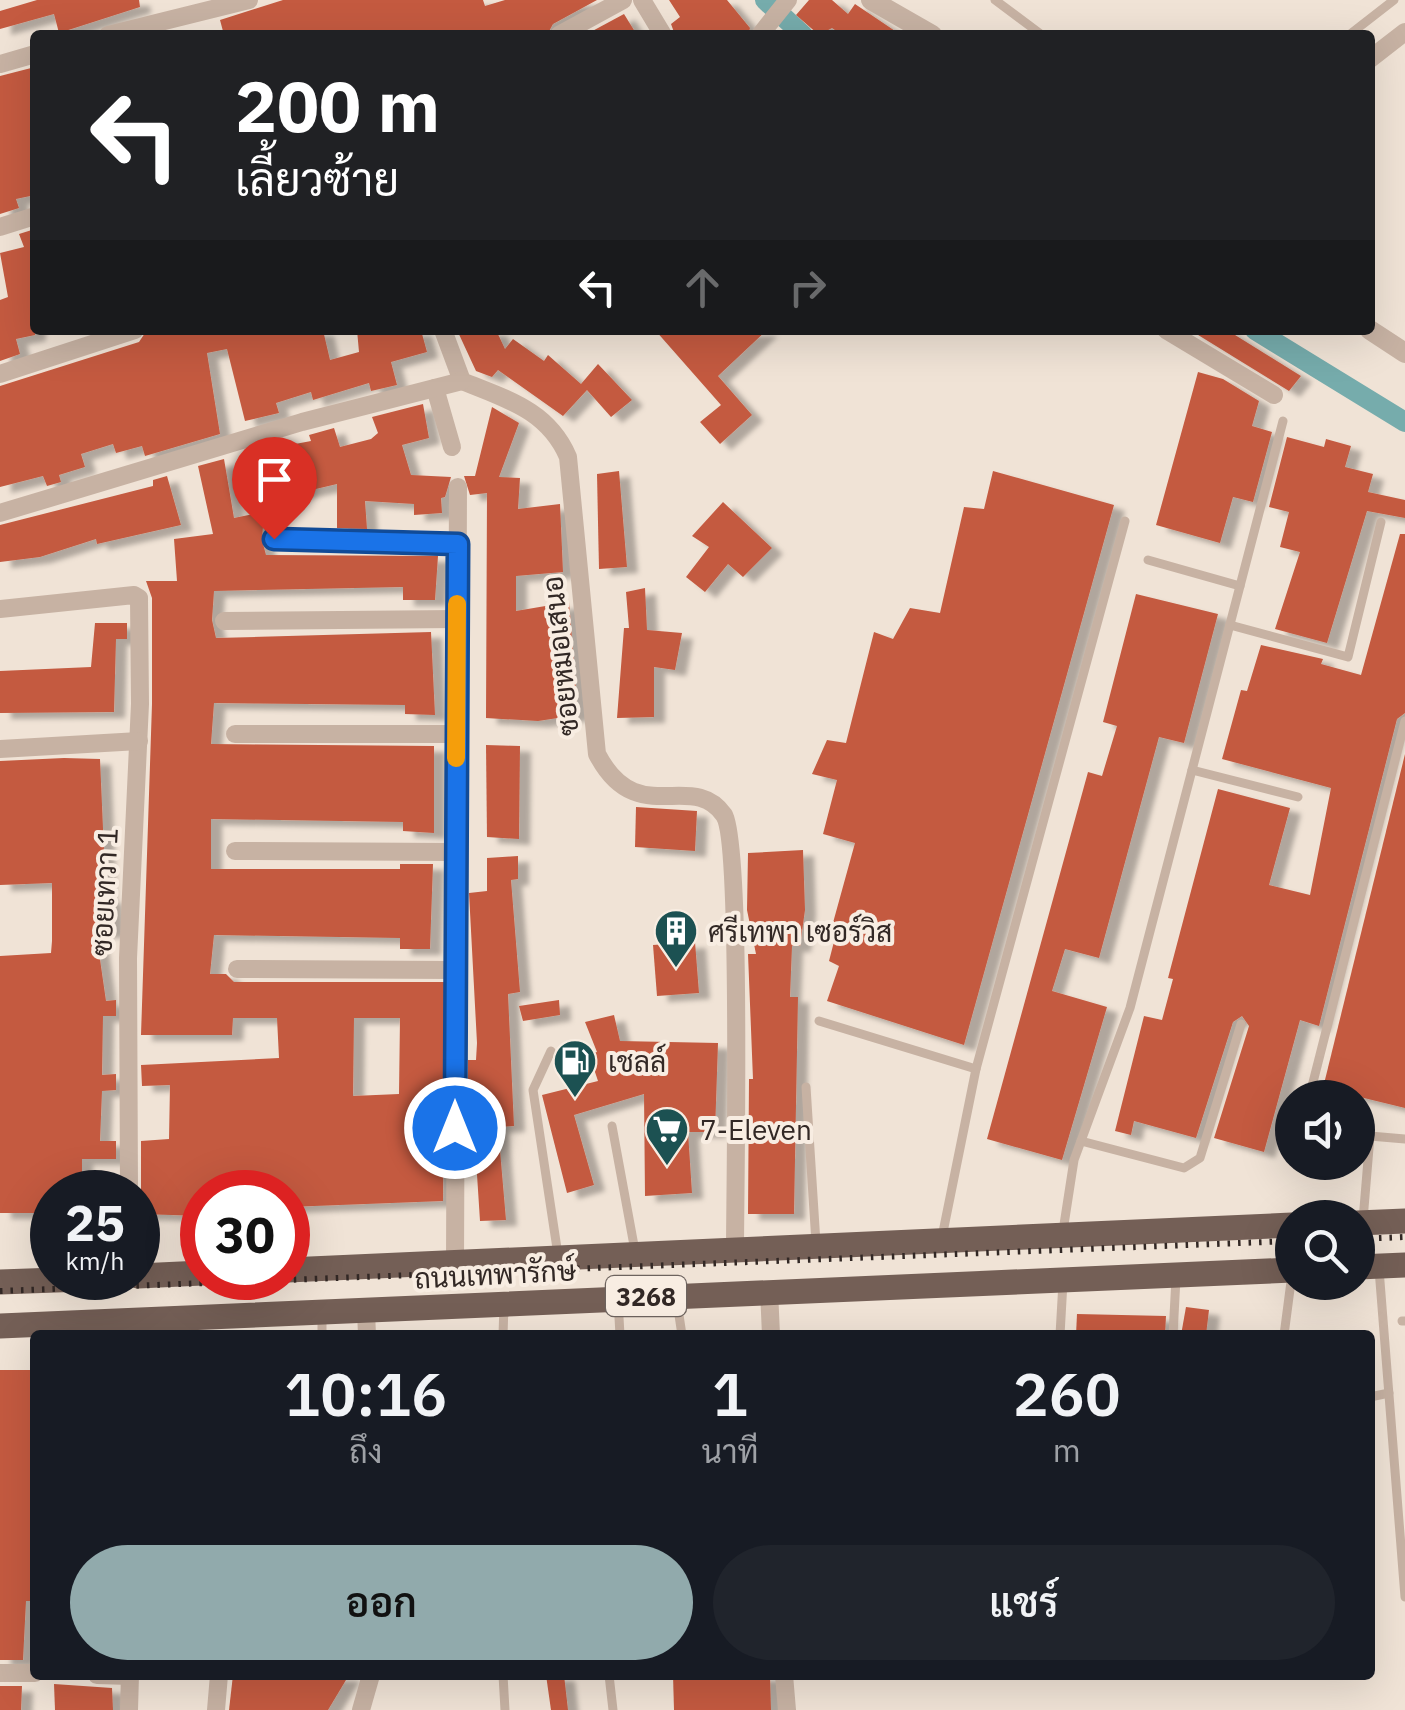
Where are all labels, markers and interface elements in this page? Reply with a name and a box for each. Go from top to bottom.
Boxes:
text: 200 m [235,60,440,151]
icon: left [70,70,200,200]
text: เลี้ยวซ้าย [235,150,399,208]
icon: left [570,260,625,315]
icon: ahead [675,260,730,315]
icon: right [780,260,835,315]
pin [232,437,317,540]
icon: arrive [247,452,302,507]
street label: ซอยหมอเสนอ [533,574,587,738]
street label: ซอยเทวา 1 [82,827,126,957]
building icon: ศรีเทพา เซอร์วิส [653,908,699,969]
place label: ศรีเทพา เซอร์วิส [708,913,892,950]
fuel station icon: เชลล์ [552,1038,598,1099]
place label: เชลล์ [608,1043,666,1080]
position arrow [403,1076,507,1180]
map controls [1275,1080,1375,1300]
button: sound [1275,1080,1375,1180]
supermarket icon: 7-Eleven [644,1106,690,1167]
place label: 7-Eleven [700,1111,812,1148]
speed limit sign: 30 [180,1170,310,1300]
text: 25 [65,1190,125,1255]
button: search [1275,1200,1375,1300]
text: km/h [66,1244,124,1277]
street label: ถนนเทพารักษ์ [413,1251,578,1297]
road number: 3268 [606,1276,686,1316]
text: 10:16 [284,1354,447,1433]
text: 1 [712,1354,748,1433]
text: 260 [1013,1354,1121,1433]
text: m [1053,1429,1081,1471]
text: ถึง [349,1430,382,1472]
text: นาที [702,1430,759,1472]
button: ออก [70,1545,693,1660]
button: แชร์ [713,1545,1335,1660]

